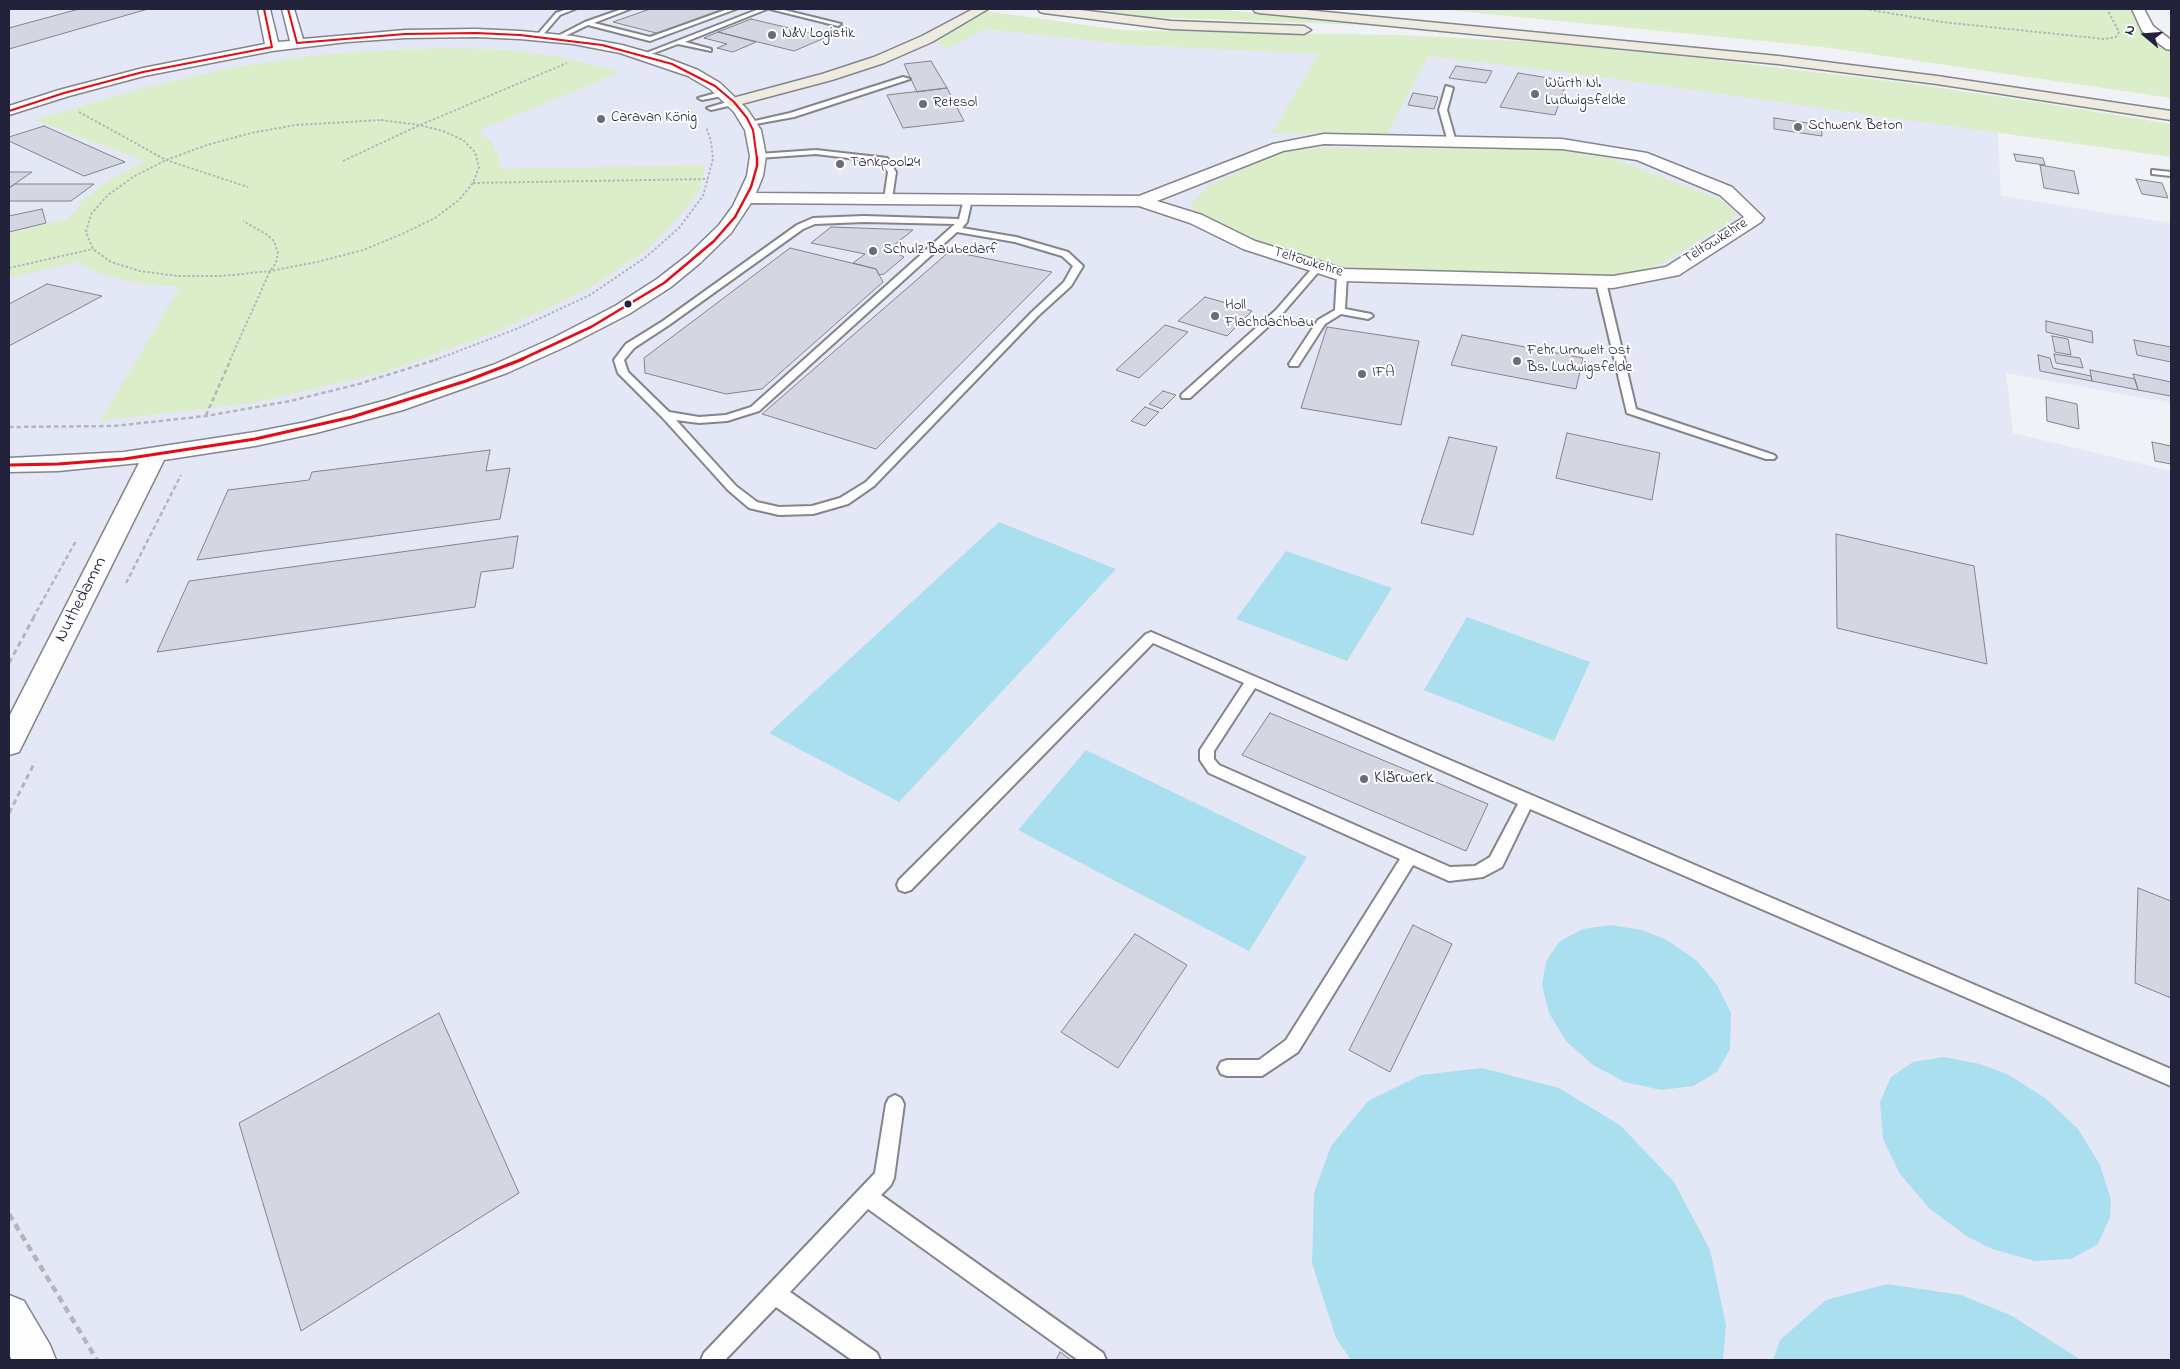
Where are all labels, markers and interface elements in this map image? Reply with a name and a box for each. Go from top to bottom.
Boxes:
north arrow [2120,10,2170,60]
text: N [2119,22,2142,38]
place label: N&V Logistik [782,26,855,44]
marker: N&V Logistik [766,29,778,41]
place label: Würth Nl. Ludwigsfelde [1545,76,1626,111]
marker: Würth Nl. Ludwigsfelde [1529,88,1541,100]
place label: Retesol [933,95,977,113]
marker: Retesol [917,98,929,110]
place label: Caravan König [611,110,697,128]
marker: Caravan König [595,113,607,125]
place label: Schwenk Beton [1808,118,1903,136]
marker: Schwenk Beton [1792,121,1804,133]
place label: Tankpool24 [850,155,920,173]
marker: Tankpool24 [834,158,846,170]
street label: Teltowkehre [1681,215,1751,269]
place label: Schulz Baubedarf [883,242,997,260]
street label: Teltowkehre [1271,244,1345,282]
marker: Schulz Baubedarf [867,245,879,257]
place label: Holl Flachdachbau [1225,298,1314,333]
unlabelled marker [623,299,633,309]
marker: Holl Flachdachbau [1209,310,1221,322]
place label: Fehr Umwelt Ost Bs. Ludwigsfelde [1527,343,1632,378]
marker: Fehr Umwelt Ost Bs. Ludwigsfelde [1511,355,1523,367]
place label: IFA [1372,365,1394,383]
marker: IFA [1356,368,1368,380]
street label: Nuthedamm [51,554,113,646]
place label: Klärwerk [1374,768,1434,790]
marker: Klärwerk [1358,773,1370,785]

